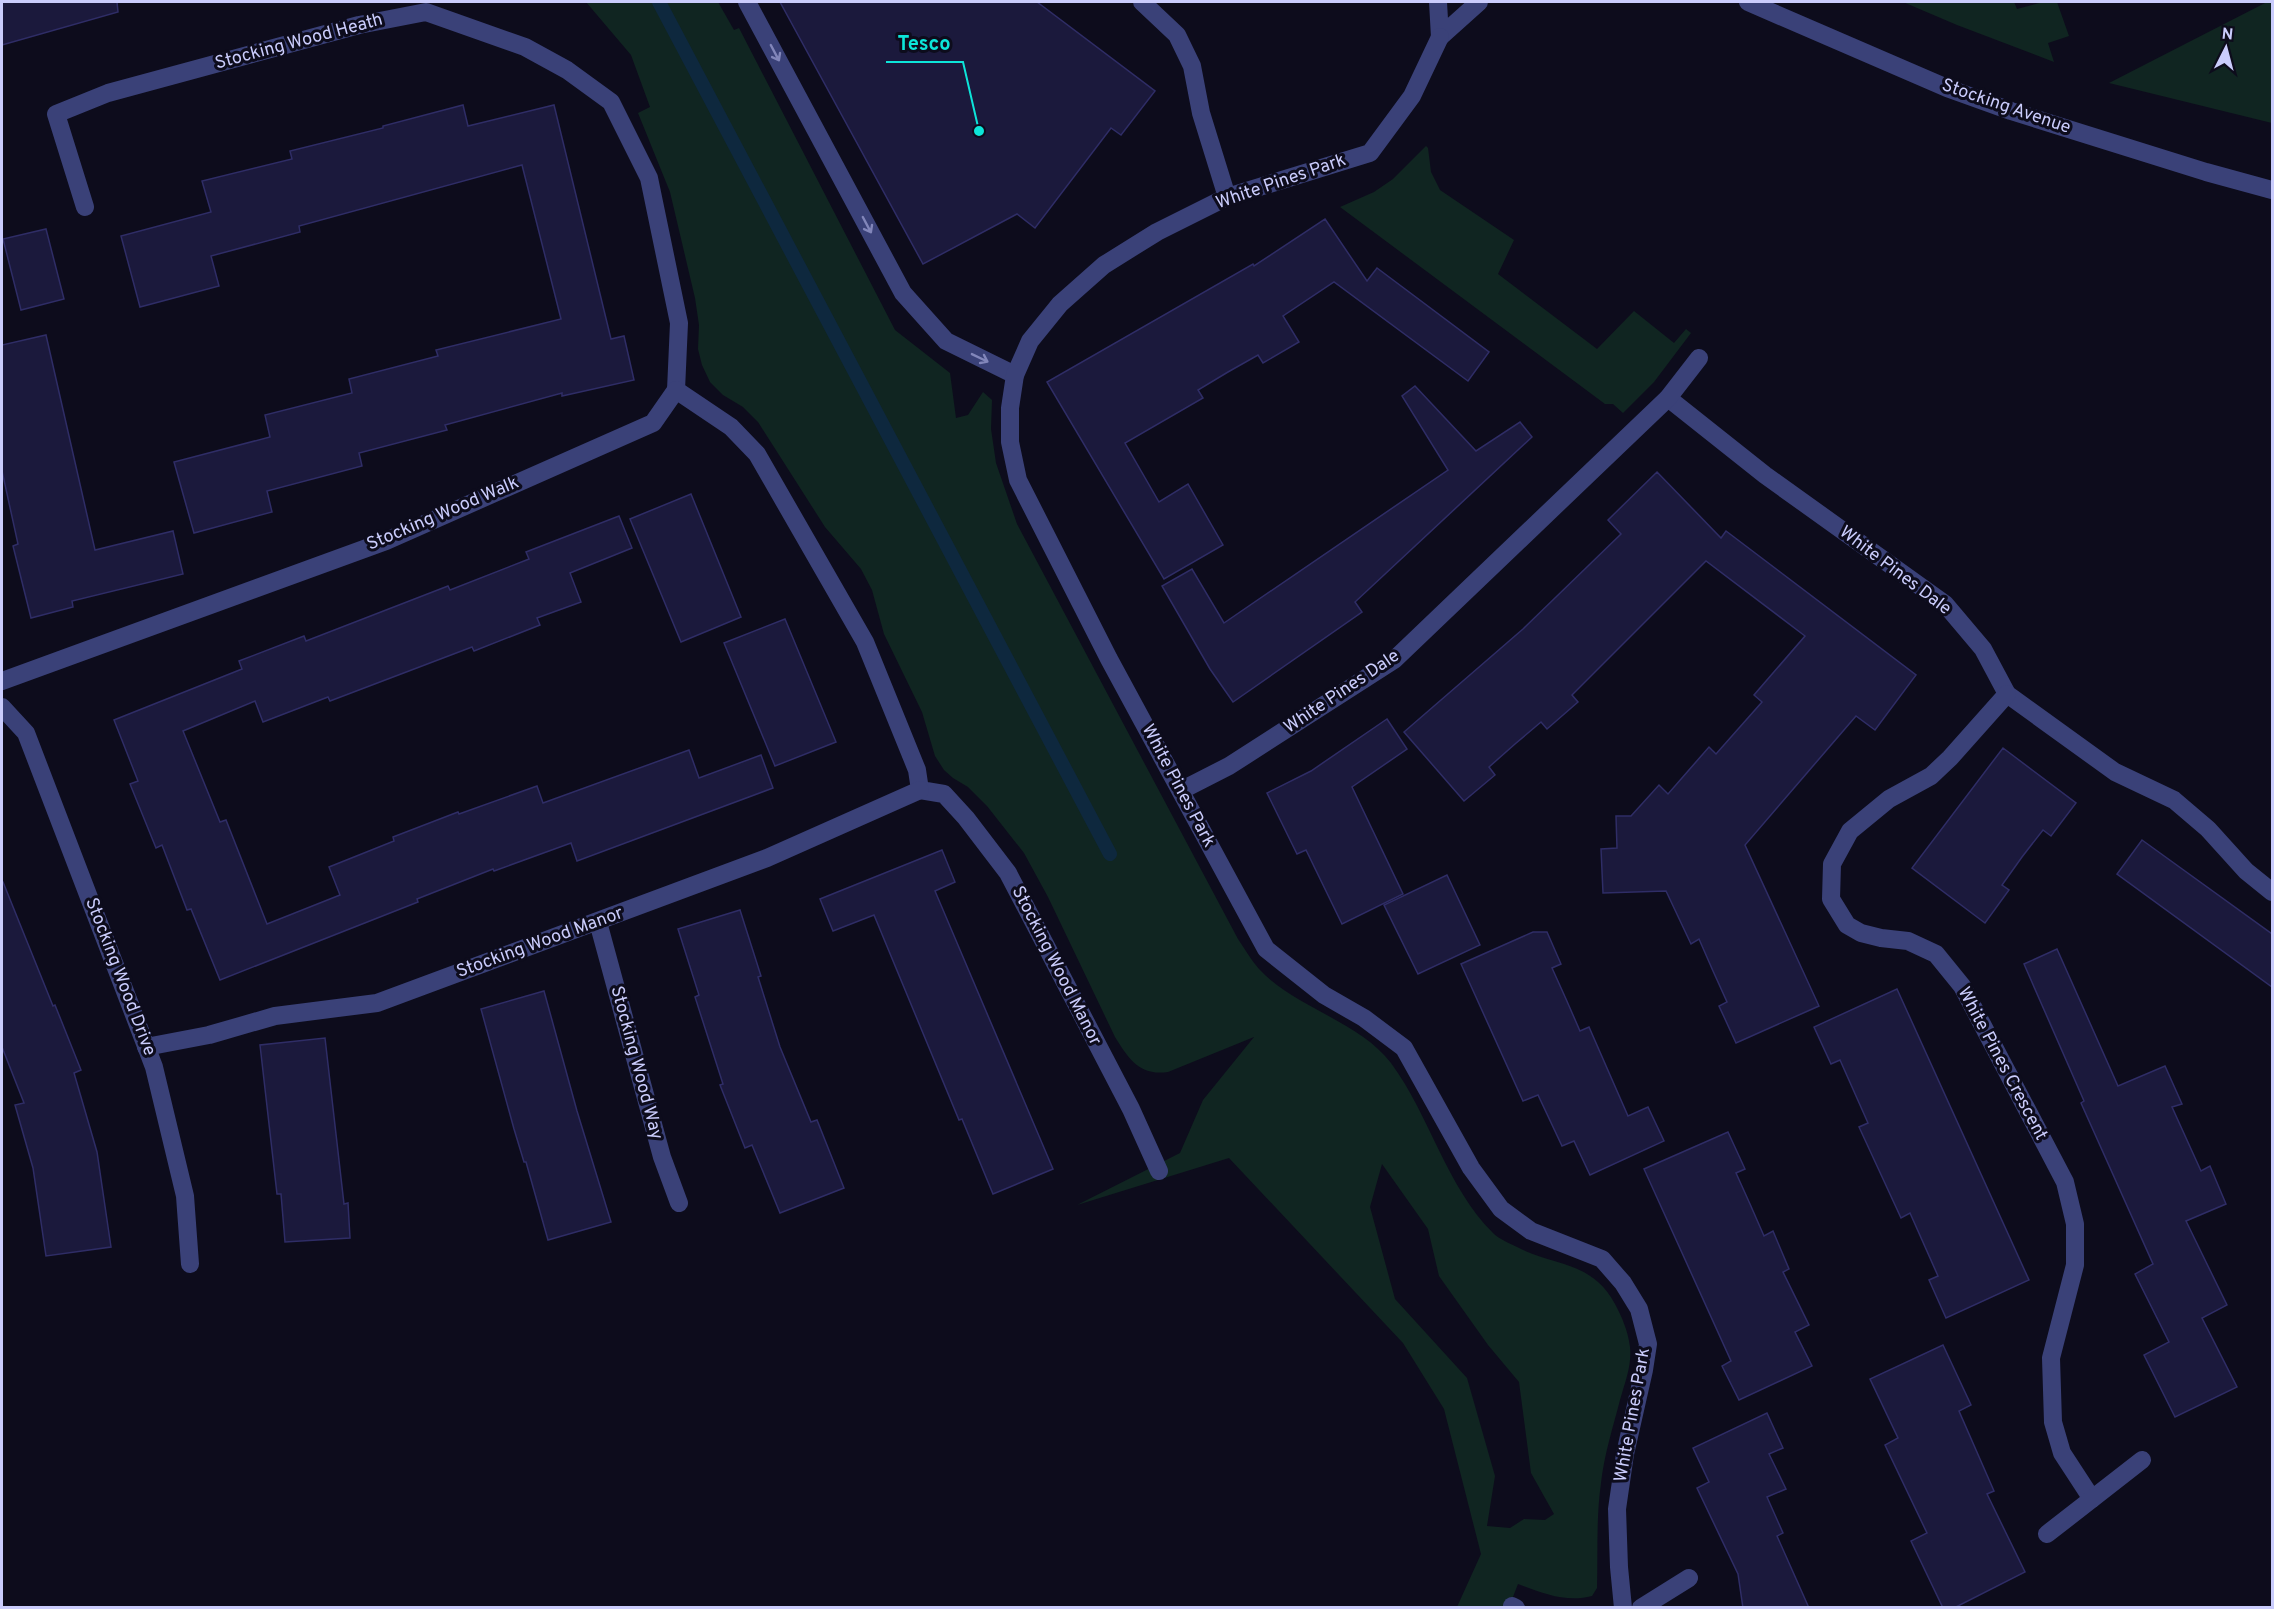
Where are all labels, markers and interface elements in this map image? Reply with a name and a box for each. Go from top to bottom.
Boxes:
street label: Stocking Wood Heath [213,9,385,75]
north arrow [2196,18,2256,78]
callout: Tesco [886,24,963,62]
text: N [2221,25,2234,46]
text: Tesco [897,32,951,58]
one-way arrow [769,44,781,61]
street label: Stocking Avenue [1938,74,2074,140]
street label: White Pines Park [1213,149,1349,215]
one-way arrow [861,216,873,233]
one-way arrow [971,353,989,365]
street label: Stocking Wood Walk [364,472,522,556]
street label: White Pines Dale [1834,521,1956,621]
street label: White Pines Dale [1280,645,1404,739]
street label: White Pines Park [1136,721,1220,851]
street label: Stocking Wood Manor [1006,882,1106,1050]
street label: Stocking Wood Drive [79,895,161,1059]
street label: Stocking Wood Manor [453,902,627,984]
street label: White Pines Crescent [1952,983,2052,1145]
street label: Stocking Wood Way [604,984,668,1142]
street label: White Pines Park [1610,1346,1656,1484]

